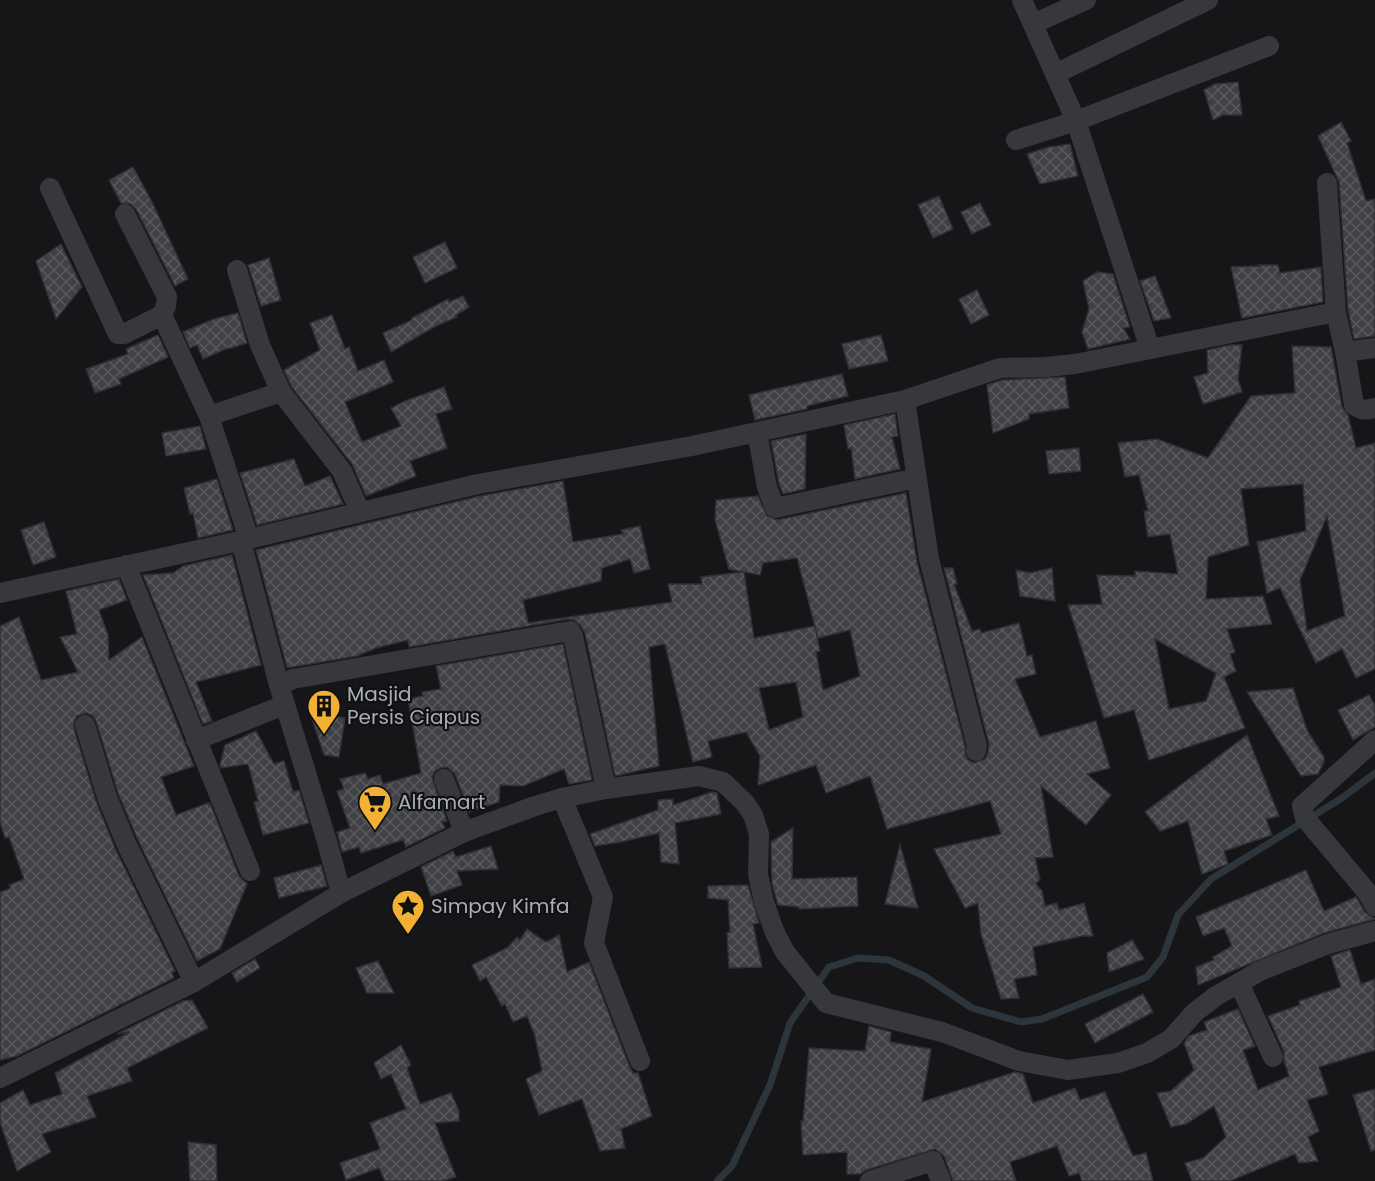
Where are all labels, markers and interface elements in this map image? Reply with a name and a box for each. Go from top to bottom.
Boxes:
place label: Masjid Persis Ciapus [347,680,480,731]
building icon: Masjid Persis Ciapus [306,688,342,735]
supermarket icon: Alfamart [357,784,393,831]
place label: Alfamart [398,788,485,816]
place icon: Simpay Kimfa [390,888,426,935]
place label: Simpay Kimfa [431,892,570,920]

